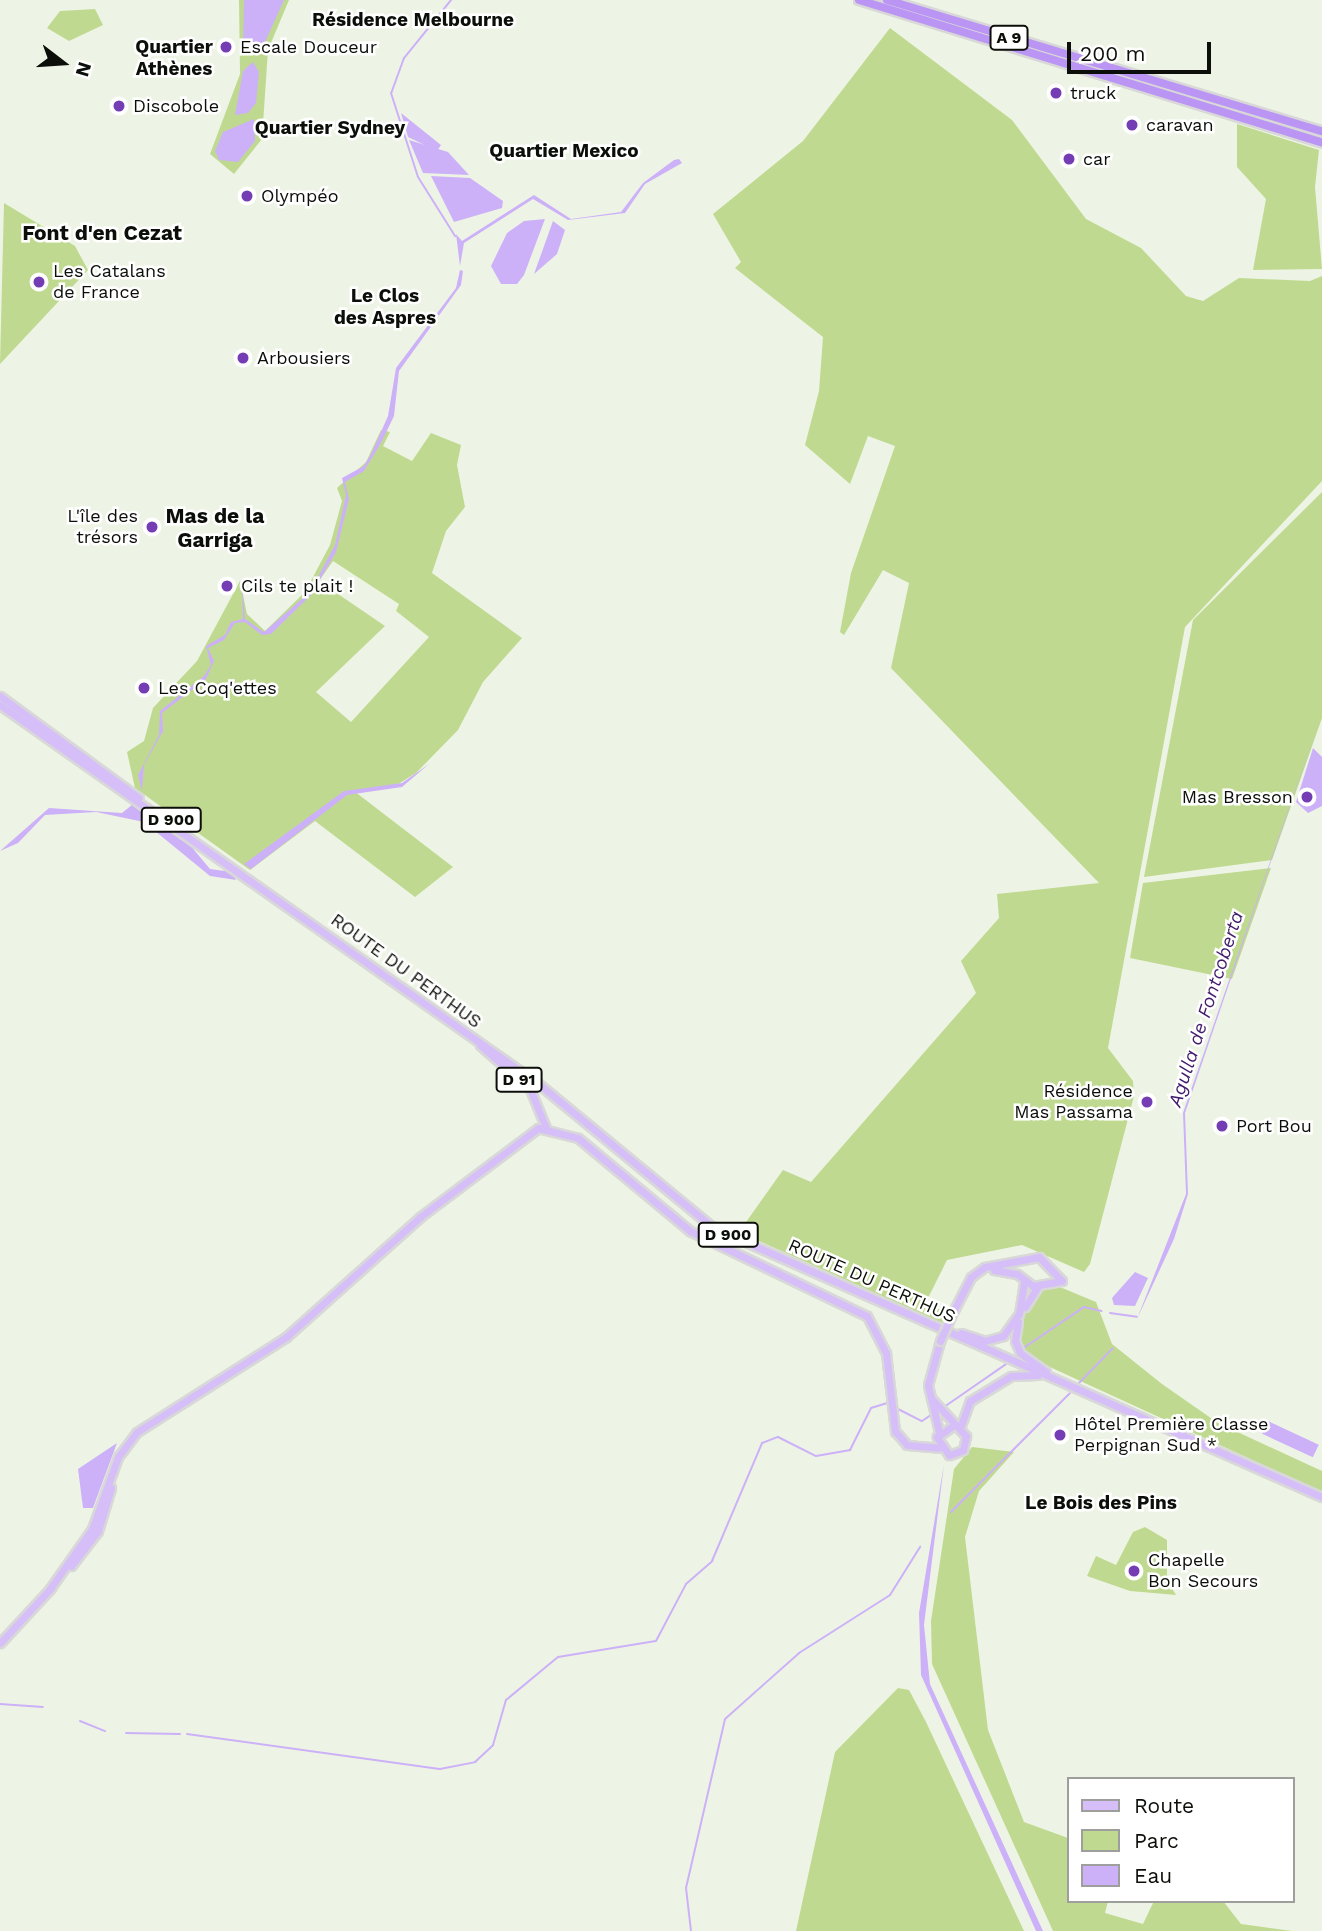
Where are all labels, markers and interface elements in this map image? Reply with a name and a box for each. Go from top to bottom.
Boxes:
district label: Résidence Melbourne [312,9,514,31]
road number: A 9 [988,26,1030,50]
north arrow [28,28,98,98]
scale bar [1070,28,1214,72]
district label: Quartier Athènes [135,36,213,80]
place label: Escale Douceur [240,36,377,58]
marker: Escale Douceur [218,39,234,55]
text: 200 m [1080,41,1146,66]
text: N [71,59,97,79]
place label: truck [1070,82,1116,104]
marker: truck [1048,85,1064,101]
place label: Discobole [133,95,219,117]
marker: Discobole [111,98,127,114]
place label: caravan [1146,114,1214,136]
district label: Quartier Sydney [255,117,405,139]
marker: caravan [1124,117,1140,133]
district label: Quartier Mexico [489,140,639,162]
place label: car [1083,148,1111,170]
marker: car [1061,151,1077,167]
place label: Olympéo [261,185,338,207]
marker: Olympéo [239,188,255,204]
district label: Font d'en Cezat [22,220,182,246]
place label: Les Catalans de France [53,261,166,304]
marker: Les Catalans de France [31,274,47,290]
district label: Le Clos des Aspres [334,285,436,329]
place label: Arbousiers [257,347,351,369]
marker: Arbousiers [235,350,251,366]
district label: Mas de la Garriga [166,503,264,553]
place label: L'île des trésors [67,506,138,548]
marker: L'île des trésors [144,519,160,535]
place label: Cils te plait ! [241,575,354,597]
marker: Cils te plait ! [219,578,235,594]
place label: Les Coq'ettes [158,677,277,699]
marker: Les Coq'ettes [136,680,152,696]
place label: Mas Bresson [1182,786,1293,808]
marker: Mas Bresson [1299,789,1315,805]
road number: D 900 [140,807,202,832]
water label: Agulla de Fontcoberta [1164,908,1248,1110]
street label: ROUTE DU PERTHUS [326,909,486,1033]
road number: D 91 [494,1068,544,1092]
place label: Résidence Mas Passama [1014,1081,1133,1124]
marker: Résidence Mas Passama [1139,1094,1155,1110]
place label: Port Bou [1236,1115,1312,1137]
marker: Port Bou [1214,1118,1230,1134]
road number: D 900 [696,1222,760,1247]
street label: ROUTE DU PERTHUS [785,1234,959,1328]
place label: Hôtel Première Classe Perpignan Sud * [1074,1414,1269,1456]
marker: Hôtel Première Classe Perpignan Sud * [1052,1427,1068,1443]
district label: Le Bois des Pins [1025,1492,1177,1514]
place label: Chapelle Bon Secours [1148,1550,1258,1592]
marker: Chapelle Bon Secours [1126,1563,1142,1579]
legend [1066,1777,1294,1903]
text: Route [1134,1793,1194,1818]
text: Parc [1134,1828,1179,1853]
text: Eau [1134,1863,1172,1888]

